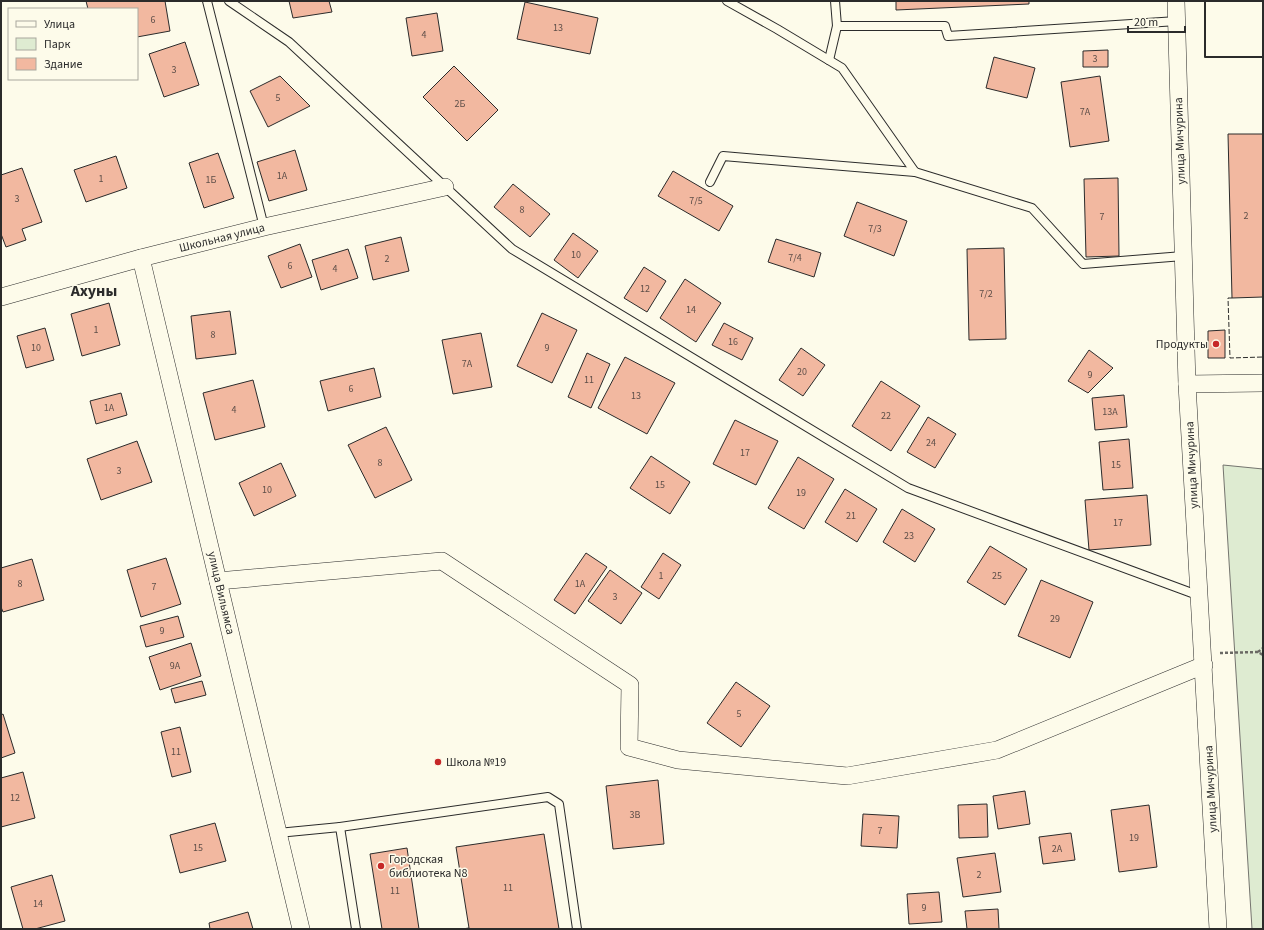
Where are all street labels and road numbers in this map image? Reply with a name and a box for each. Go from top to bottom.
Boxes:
street label: улица Мичурина [1170,97,1190,185]
street label: Школьная улица [177,219,267,257]
street label: улица Мичурина [1181,421,1203,509]
street label: улица Вильямса [203,550,239,636]
street label: улица Мичурина [1200,745,1222,833]

